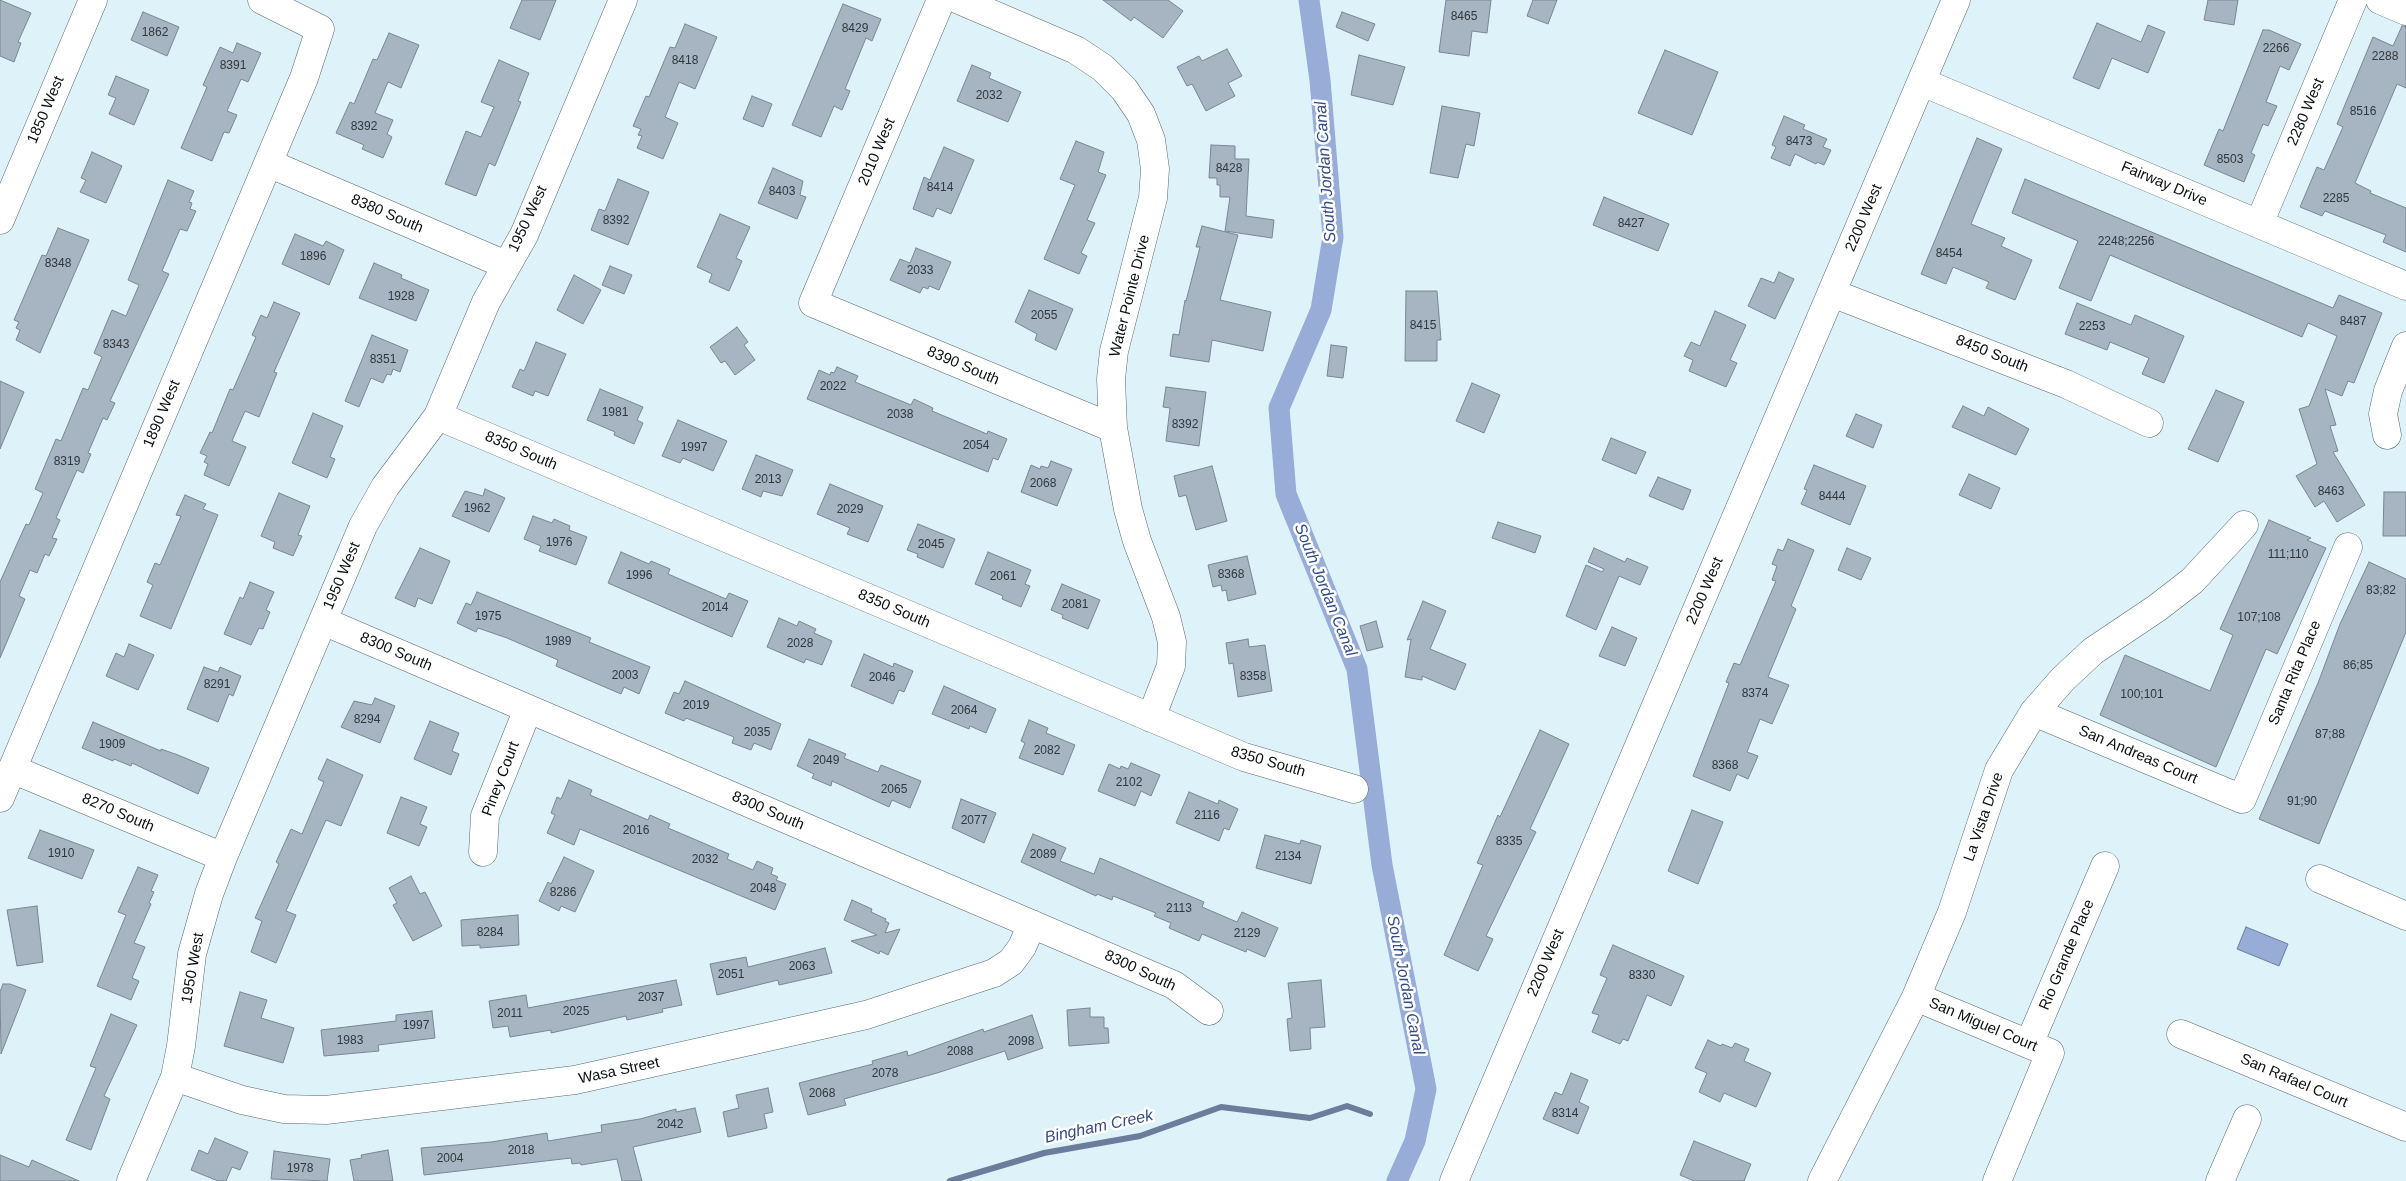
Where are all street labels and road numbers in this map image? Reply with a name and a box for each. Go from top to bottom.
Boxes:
street label: 1850 West [24,74,68,146]
street label: 2280 West [2284,76,2328,148]
street label: 2010 West [855,116,899,188]
street label: Fairway Drive [2118,158,2210,210]
street label: 2200 West [1842,182,1886,254]
street label: 1950 West [505,183,551,255]
street label: 8380 South [348,191,426,237]
street label: Water Pointe Drive [1106,233,1154,359]
street label: 8450 South [1953,331,2031,377]
street label: 8390 South [924,343,1002,389]
street label: 1890 West [140,378,184,450]
street label: 8350 South [482,428,560,474]
street label: 1950 West [320,540,364,612]
street label: 2200 West [1683,555,1727,627]
street label: 8350 South [855,586,933,632]
street label: Santa Rita Place [2265,618,2325,728]
street label: 8300 South [357,629,435,675]
street label: San Andreas Court [2076,722,2200,788]
street label: Piney Court [479,739,523,819]
street label: 8350 South [1229,743,1307,781]
street label: La Vista Drive [1960,770,2008,864]
street label: 8300 South [729,788,807,834]
street label: 8270 South [79,790,157,836]
street label: Rio Grande Place [2036,897,2098,1013]
street label: 2200 West [1524,927,1568,999]
street label: 1950 West [178,931,208,1005]
street label: 8300 South [1101,947,1179,995]
street label: San Miguel Court [1926,994,2040,1056]
street label: San Rafael Court [2238,1050,2350,1112]
street label: Wasa Street [577,1054,661,1088]

